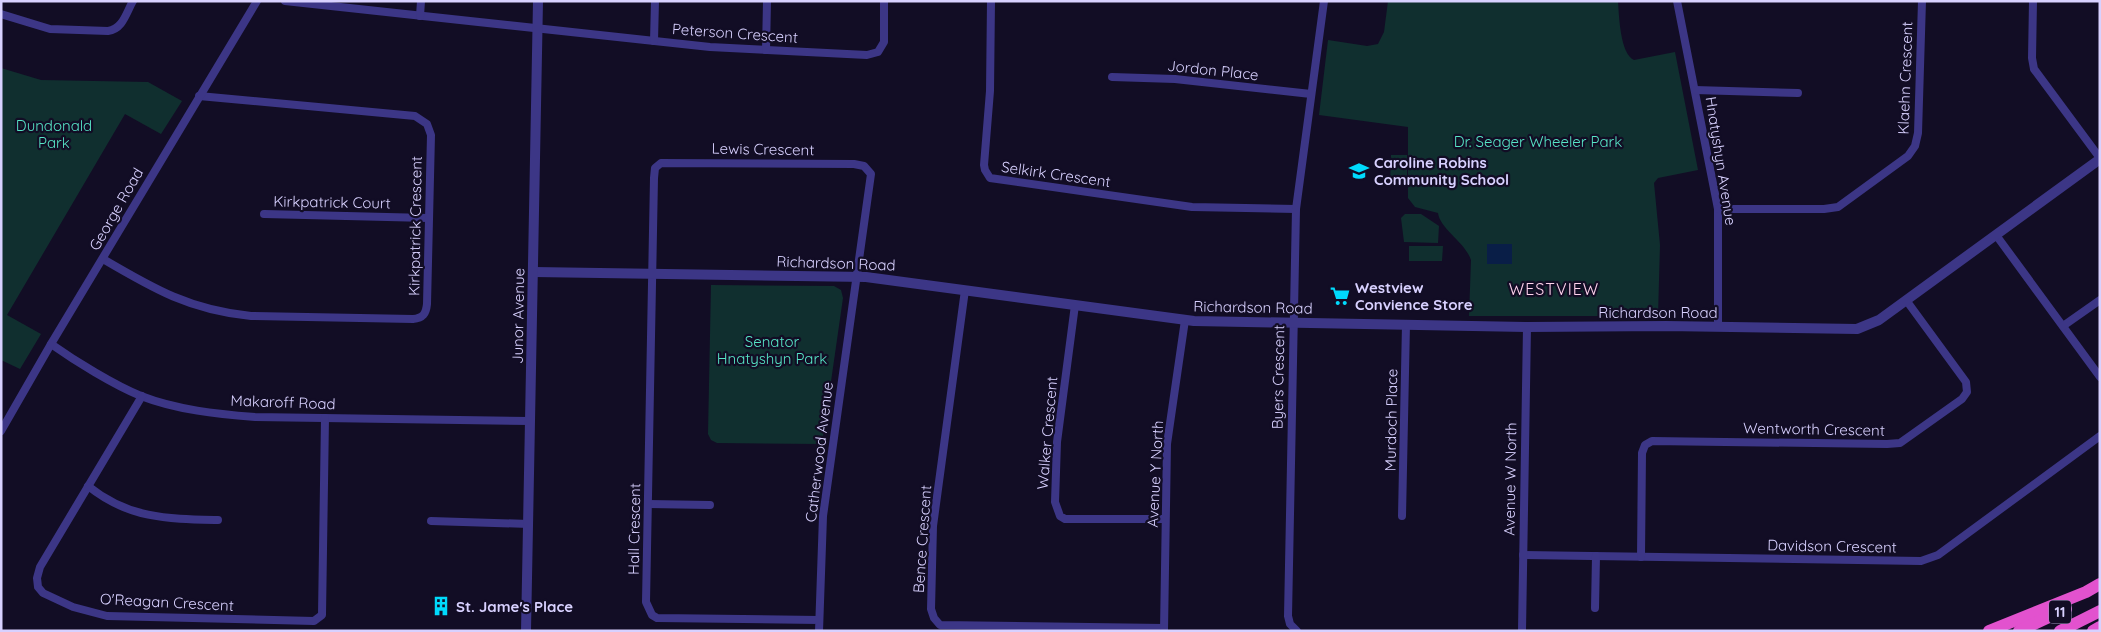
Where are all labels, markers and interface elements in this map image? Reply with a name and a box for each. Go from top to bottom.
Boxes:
street label: Peterson Crescent [671,19,799,47]
street label: Klaehn Crescent [1894,21,1916,135]
street label: Jordon Place [1166,56,1260,84]
street label: Hnatyshyn Avenue [1701,95,1741,227]
park label: Dundonald Park [16,116,92,152]
park label: Dr. Seager Wheeler Park [1454,132,1622,151]
street label: Lewis Crescent [711,139,815,159]
place label: Caroline Robins Community School [1374,153,1509,189]
street label: Kirkpatrick Crescent [404,156,426,296]
street label: Selkirk Crescent [1000,157,1112,191]
school or university icon: Caroline Robins Community School [1348,160,1370,182]
street label: George Road [85,164,147,254]
street label: Kirkpatrick Court [273,191,391,213]
street label: Richardson Road [776,251,896,275]
street label: Junor Avenue [508,268,528,364]
place label: Westview Convience Store [1355,278,1473,314]
district label: WESTVIEW [1509,279,1599,299]
supermarket icon: Westview Convience Store [1329,285,1351,307]
street label: Richardson Road [1193,296,1313,318]
street label: Richardson Road [1598,303,1718,322]
street label: Byers Crescent [1268,325,1288,429]
park label: Senator Hnatyshyn Park [717,332,827,368]
street label: Murdoch Place [1381,369,1401,471]
street label: Walker Crescent [1033,376,1061,490]
street label: Catherwood Avenue [801,381,837,523]
street label: Makaroff Road [230,391,336,413]
street label: Wentworth Crescent [1743,418,1885,440]
street label: Avenue Y North [1143,420,1167,528]
street label: Avenue W North [1500,422,1520,536]
street label: Hall Crescent [624,483,644,575]
street label: Bence Crescent [909,484,935,594]
street label: Davidson Crescent [1767,535,1897,557]
street label: O'Reagan Crescent [100,589,234,615]
building icon: St. Jame's Place [430,595,452,617]
place label: St. Jame's Place [456,597,573,616]
road number: 11 [2049,600,2071,624]

